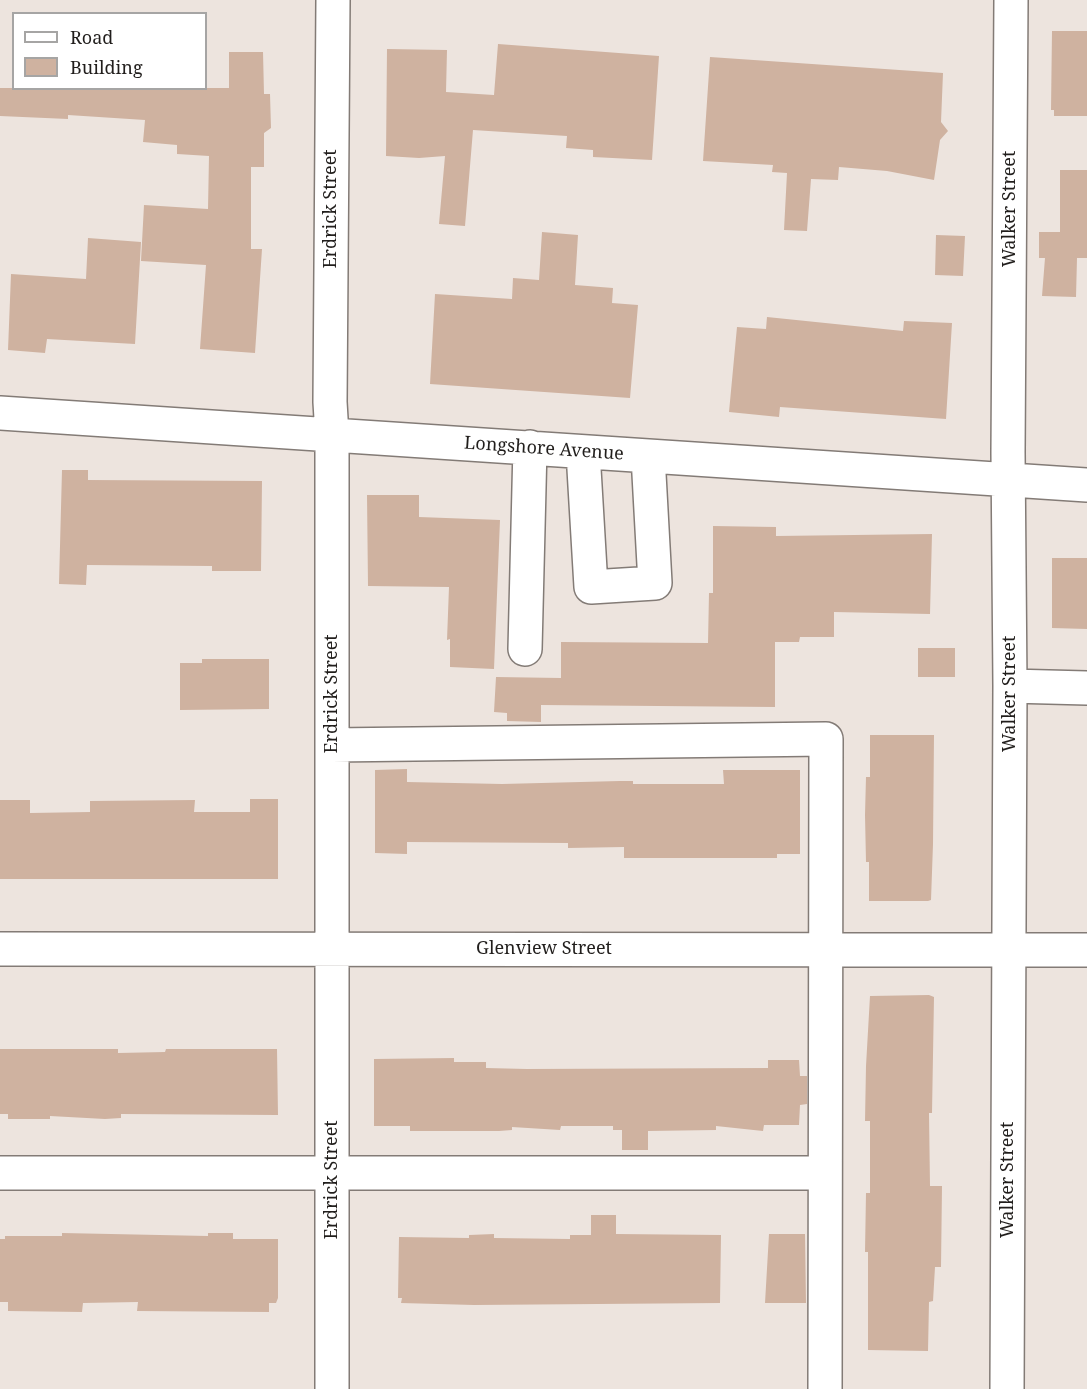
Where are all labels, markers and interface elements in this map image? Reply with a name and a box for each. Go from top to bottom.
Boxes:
legend [12,12,207,90]
text: Road [70,25,113,49]
text: Building [70,55,143,79]
street label: Erdrick Street [320,149,342,269]
street label: Walker Street [999,151,1021,267]
street label: Longshore Avenue [463,433,625,465]
street label: Erdrick Street [321,634,343,754]
street label: Walker Street [999,636,1021,752]
street label: Glenview Street [476,938,612,960]
street label: Erdrick Street [321,1120,343,1240]
street label: Walker Street [997,1122,1019,1238]

